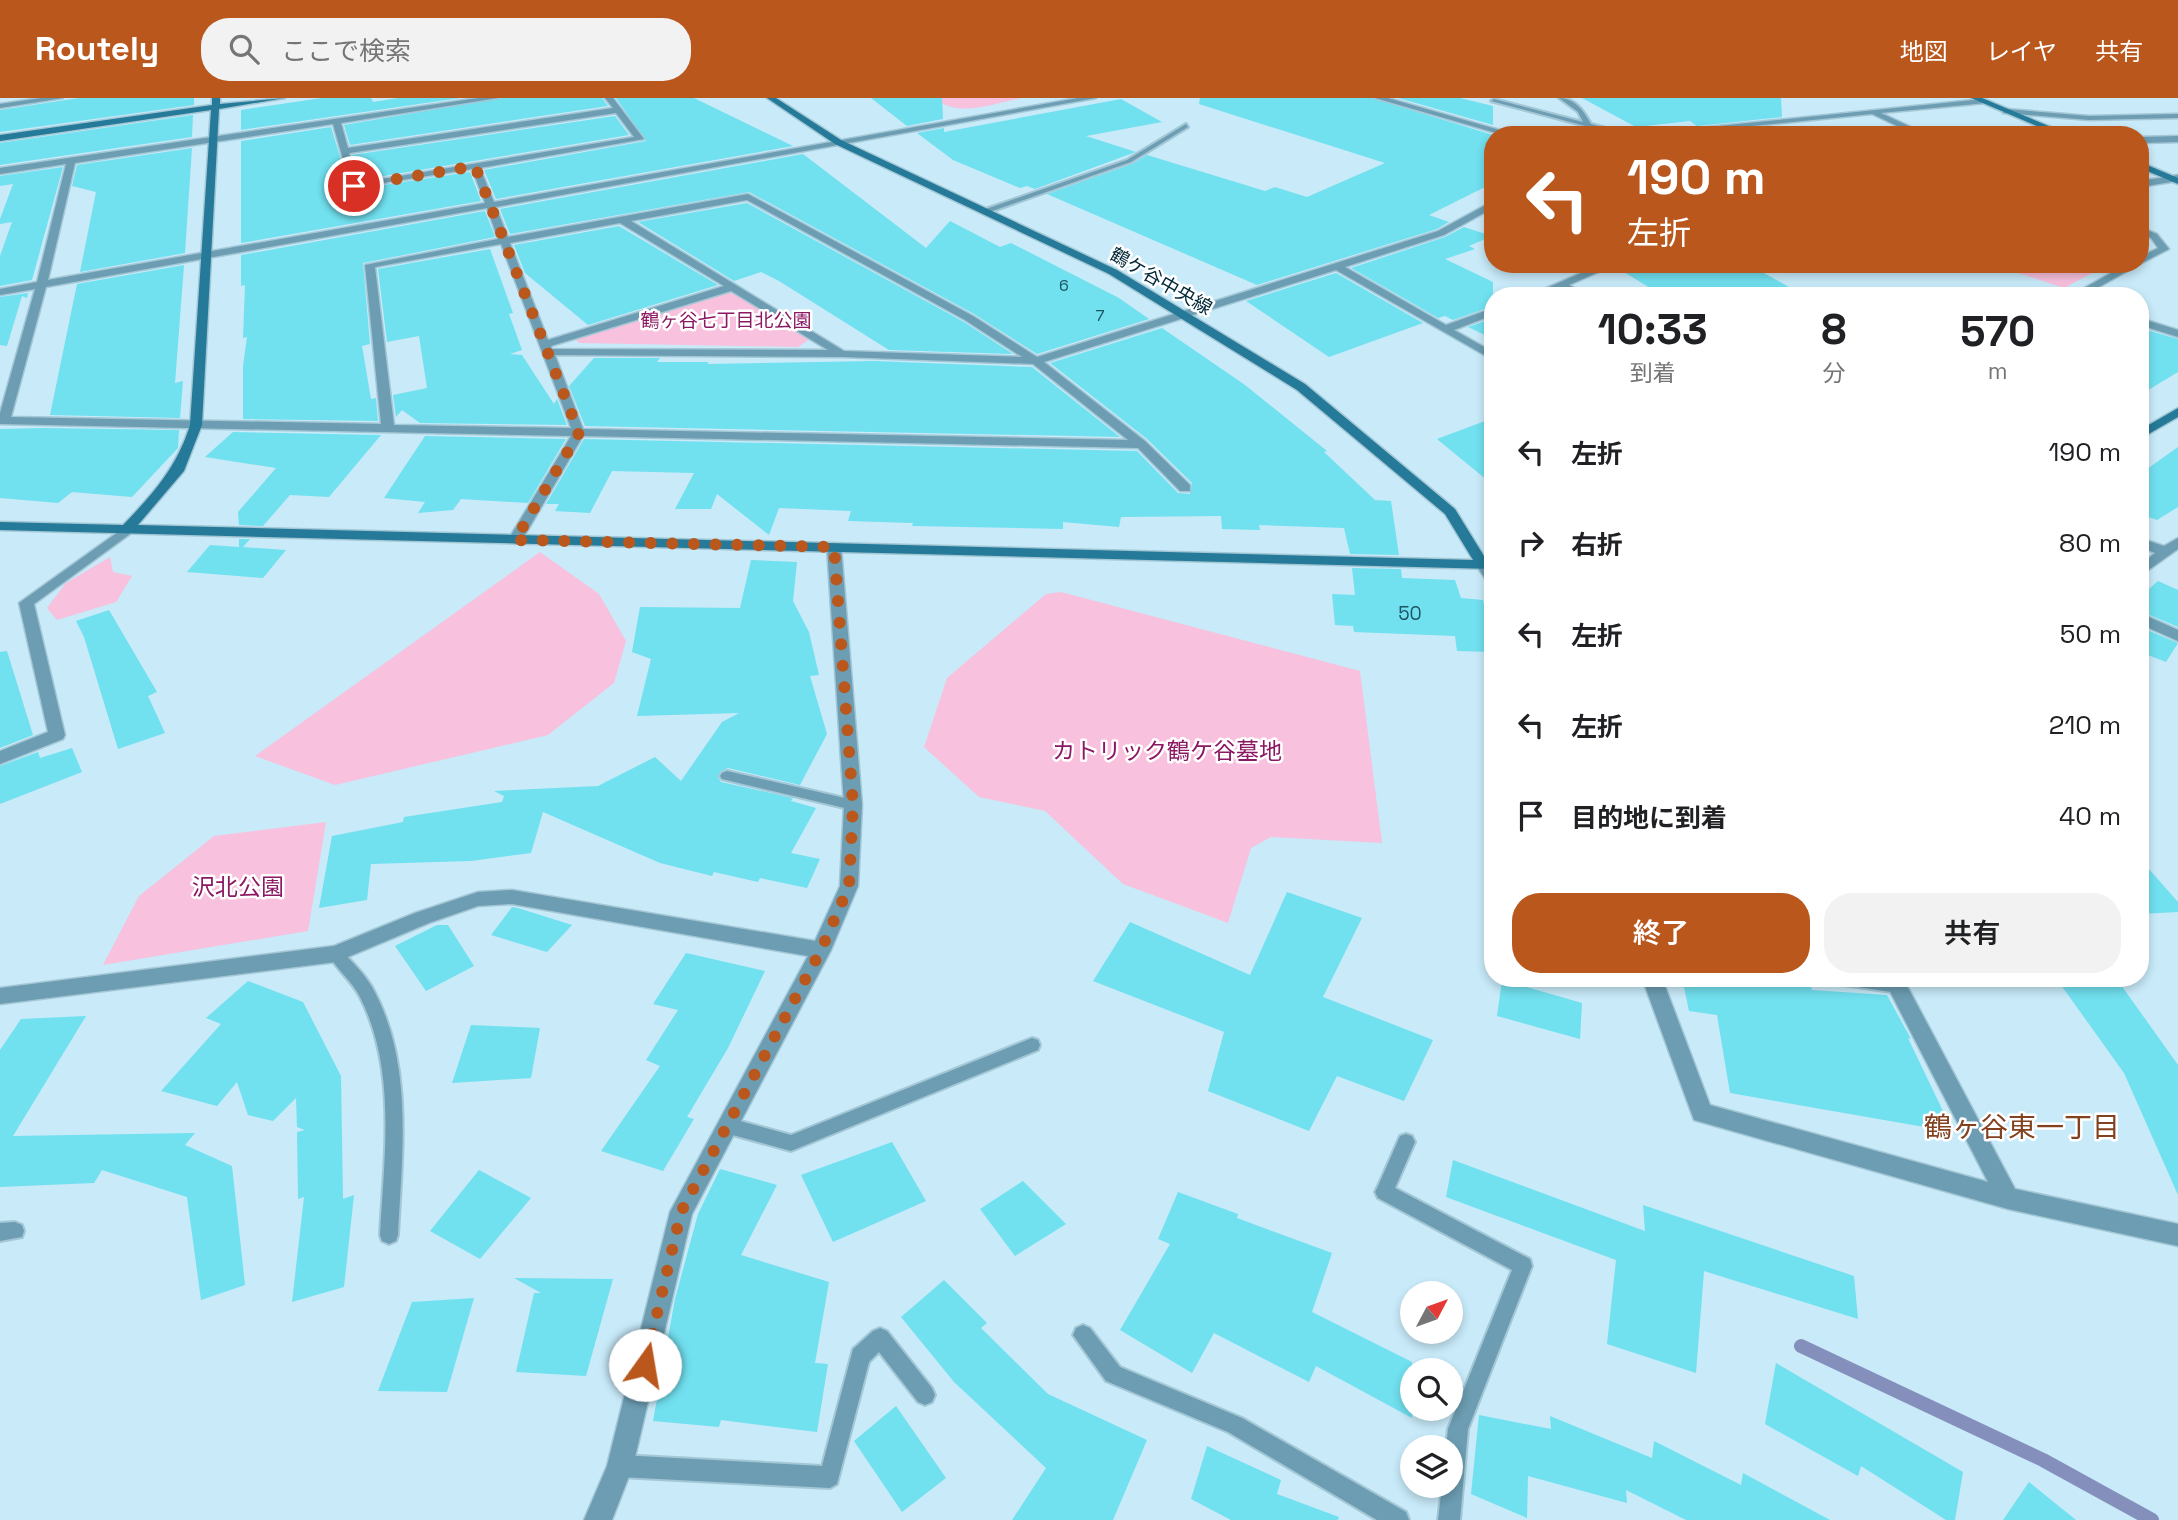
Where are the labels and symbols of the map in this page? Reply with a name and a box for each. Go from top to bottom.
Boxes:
pin [324,156,384,216]
street label: 鶴ケ谷中央線 [1105,242,1217,320]
house number: 6 [1059,275,1069,296]
house number: 7 [1095,305,1105,326]
park label: 鶴ヶ谷七丁目北公園 [640,308,812,333]
house number: 50 [1398,601,1422,626]
park label: カトリック鶴ケ谷墓地 [1052,736,1282,766]
park label: 沢北公園 [192,872,284,902]
district label: 鶴ヶ谷東一丁目 [1924,1109,2120,1145]
north arrow [1400,1281,1463,1344]
position arrow [608,1328,682,1402]

